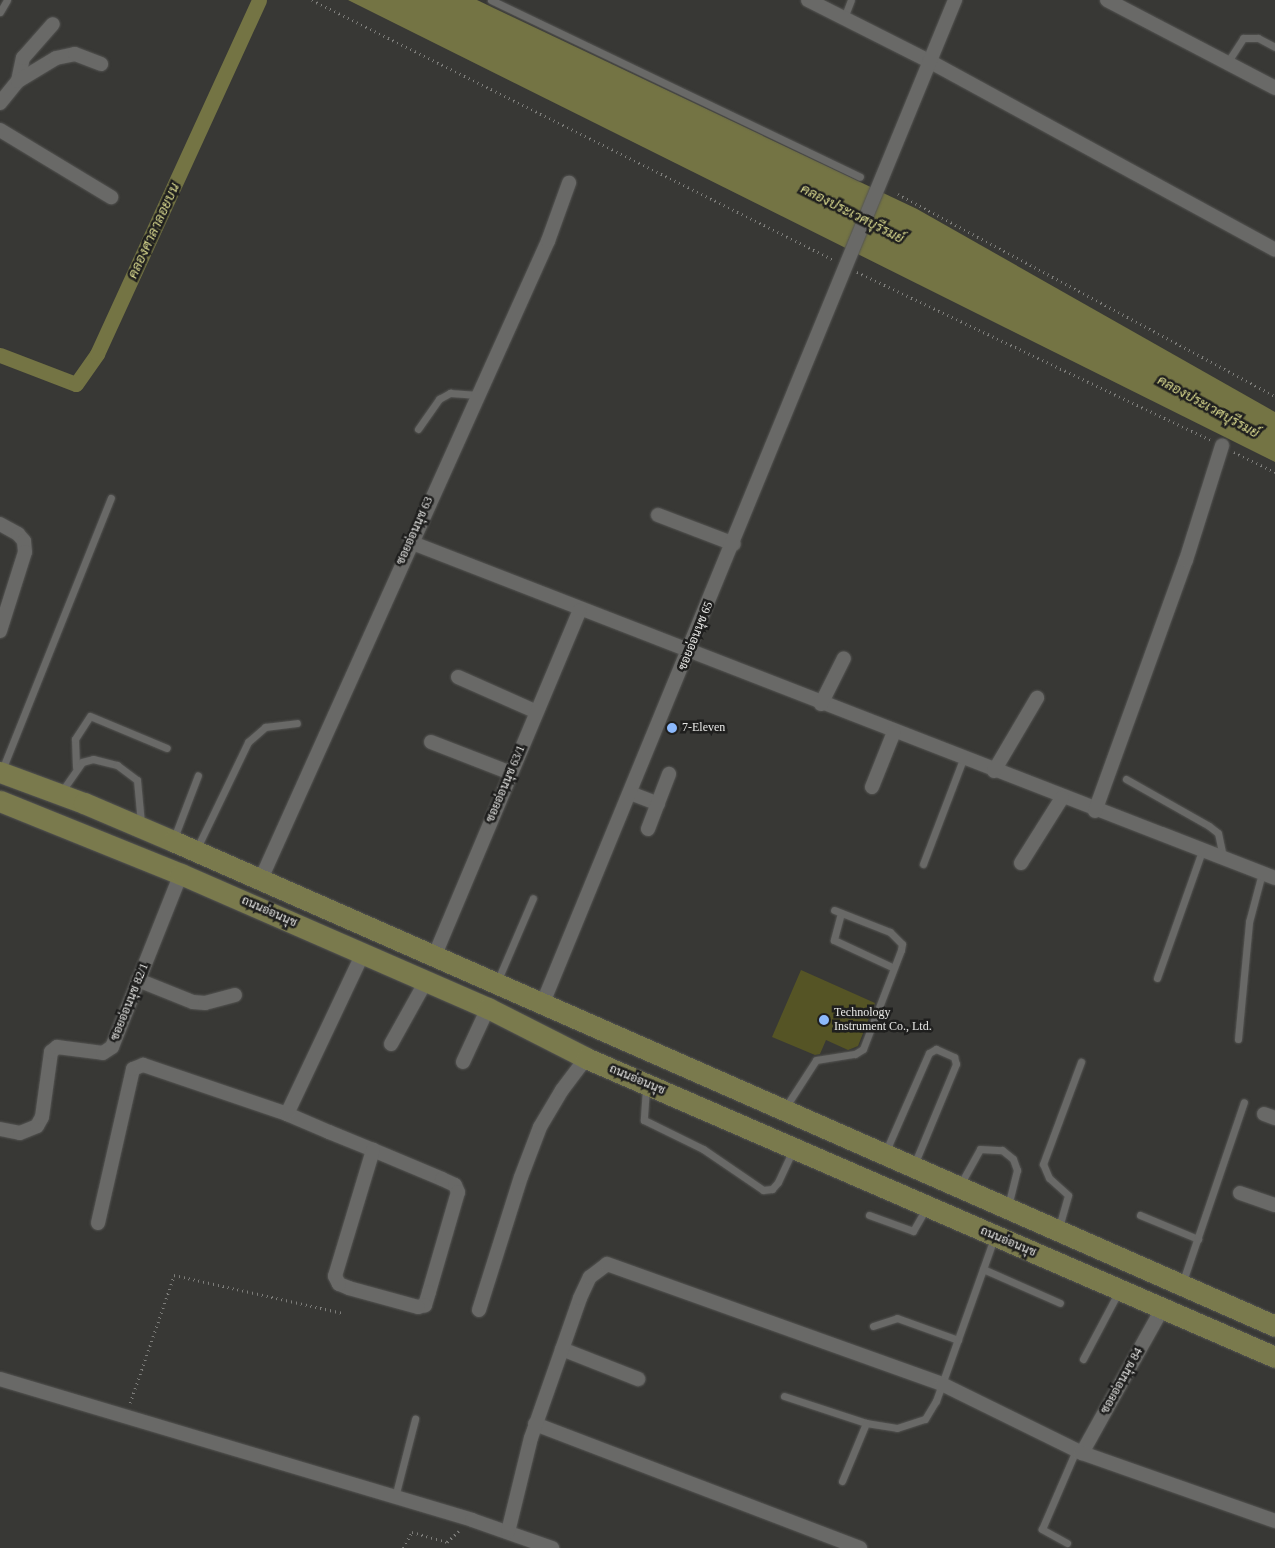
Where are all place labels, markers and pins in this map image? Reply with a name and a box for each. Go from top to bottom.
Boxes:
place label: 7-Eleven [682,721,725,735]
marker: 7-Eleven [666,722,678,734]
place label: Technology Instrument Co., Ltd. [834,1006,932,1034]
marker: Technology Instrument Co., Ltd. [818,1014,830,1026]

